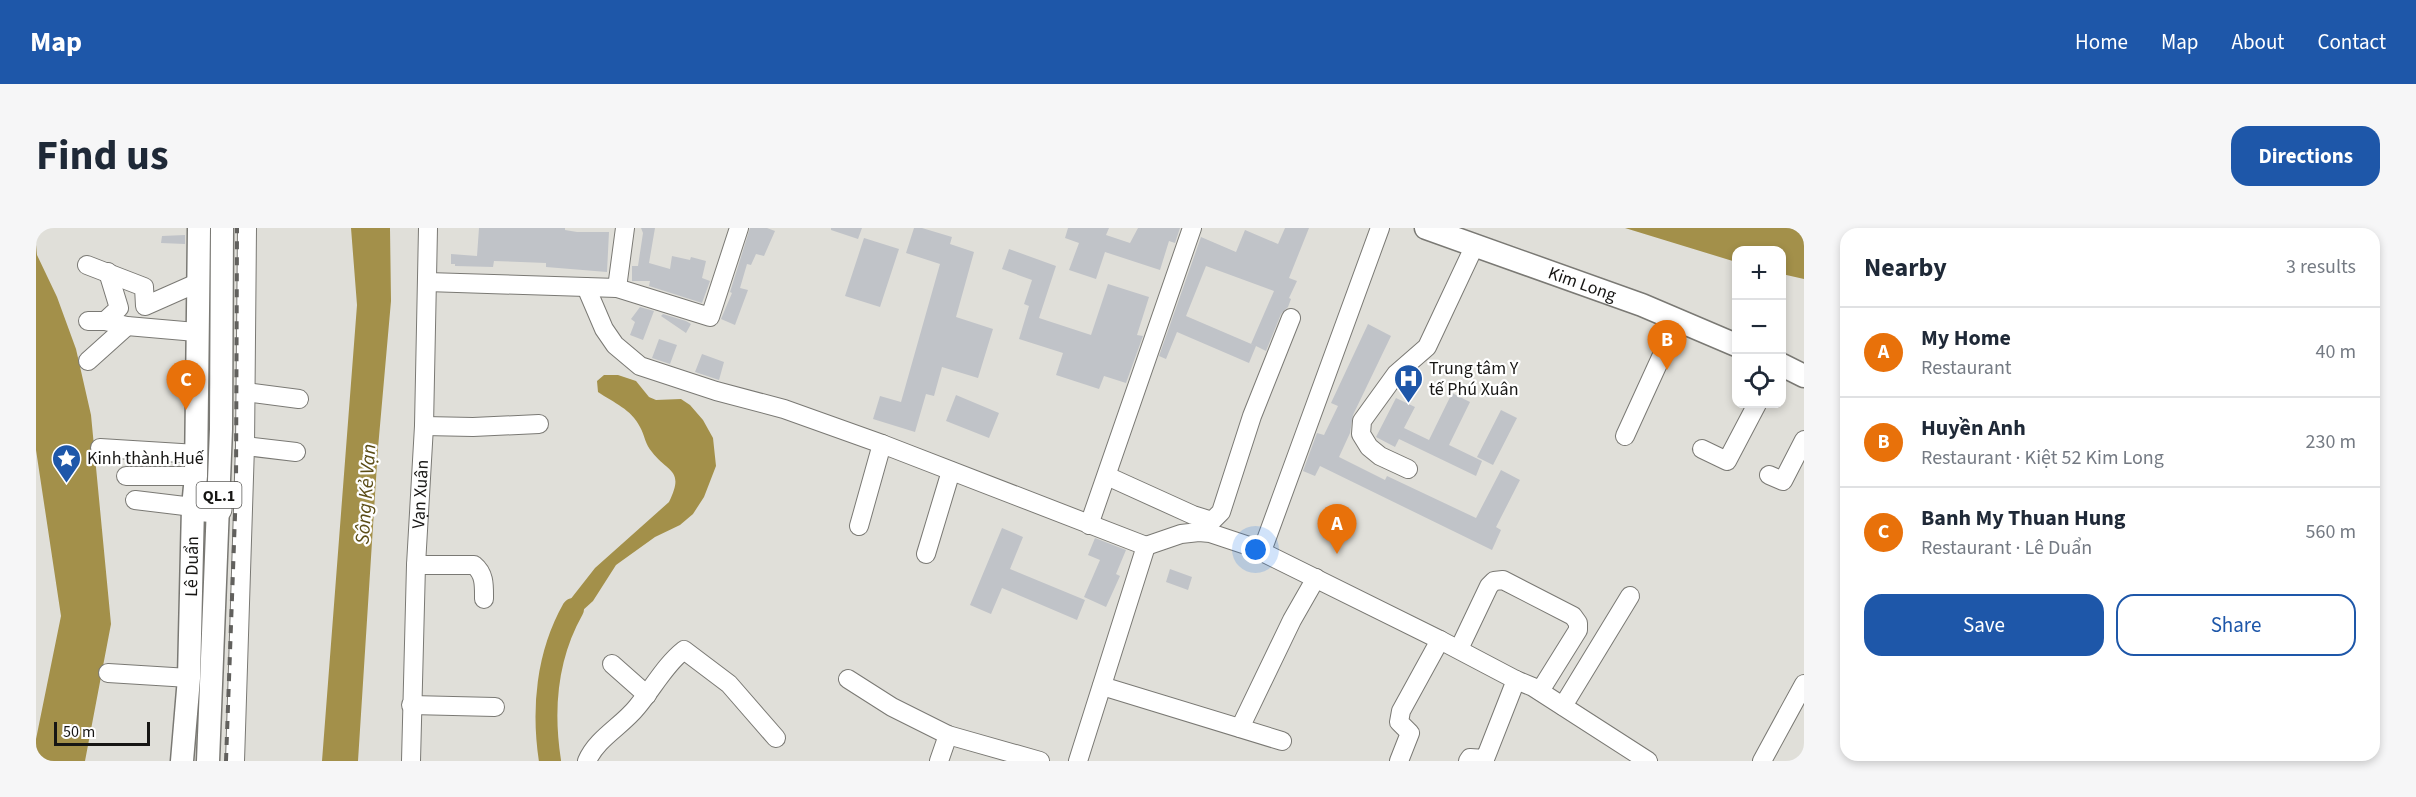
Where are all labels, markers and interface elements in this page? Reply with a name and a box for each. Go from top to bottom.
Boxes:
text: Map [30,22,82,62]
text: Home [2075,27,2128,57]
text: Map [2161,27,2199,57]
text: About [2232,27,2284,57]
text: Contact [2317,27,2386,57]
text: Find us [36,126,169,186]
button: Directions [2231,126,2380,186]
map controls [1732,246,1786,408]
button: + [1732,246,1786,300]
text: Nearby [1864,249,1947,286]
text: 3 results [2286,253,2356,281]
street label: Kim Long [1545,261,1620,308]
button: − [1732,300,1786,354]
pin: B [1648,320,1686,370]
text: My Home [1921,322,2011,354]
text: A [1878,338,1889,366]
text: 40 m [2316,338,2356,366]
button: locate [1732,354,1786,408]
text: Restaurant [1921,354,2012,382]
place label: Trung tâm Y tế Phú Xuân [1429,356,1519,402]
pin: C [166,360,206,410]
hospital icon: Trung tâm Y tế Phú Xuân [1392,362,1424,404]
text: Huyền Anh [1921,412,2026,444]
text: B [1877,428,1890,456]
text: 230 m [2306,428,2356,456]
place icon: Kinh thành Huế [50,442,82,484]
water label: Sông Kẻ Vạn [349,443,383,545]
text: Restaurant · Kiệt 52 Kim Long [1921,444,2164,472]
place label: Kinh thành Huế [87,446,205,471]
street label: Vạn Xuân [406,459,435,529]
road number: QL.1 [196,482,242,508]
text: Banh My Thuan Hung [1921,502,2126,534]
pin: A [1318,504,1356,554]
text: C [1878,518,1889,546]
text: 560 m [2306,518,2356,546]
text: Restaurant · Lê Duẩn [1921,534,2092,562]
your location [1241,535,1270,564]
street label: Lê Duẩn [179,536,205,597]
button: Save [1864,594,2104,656]
button: Share [2116,594,2356,656]
scale bar [54,719,150,746]
text: 50 m [63,721,95,743]

